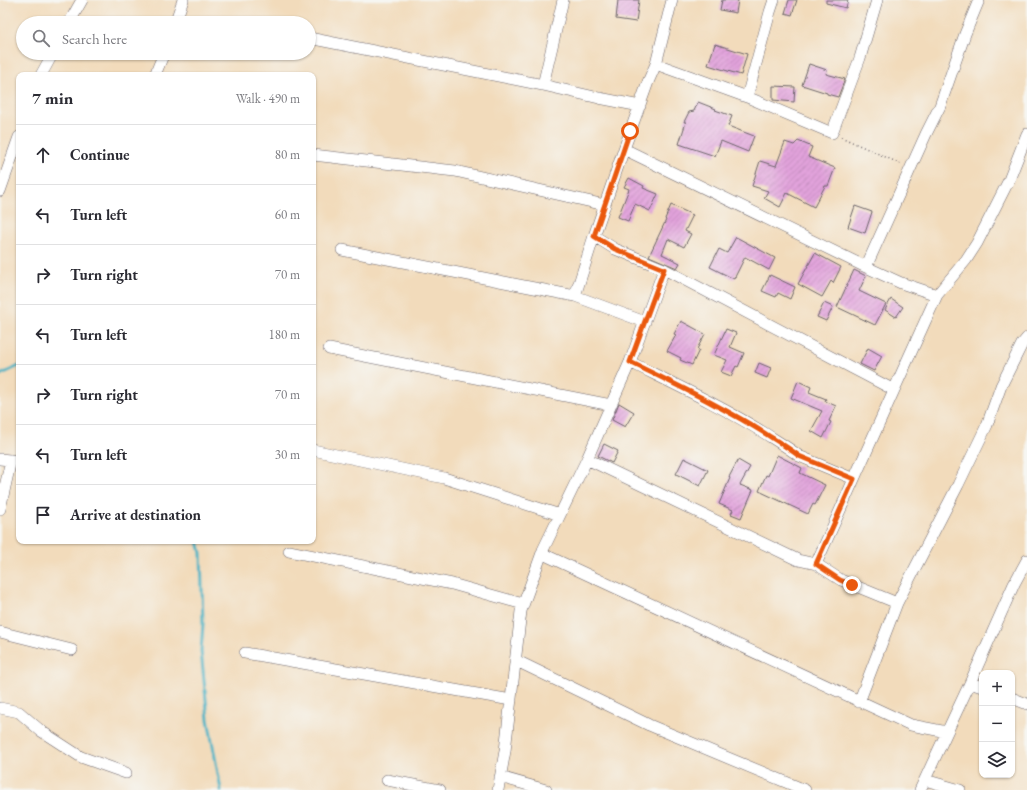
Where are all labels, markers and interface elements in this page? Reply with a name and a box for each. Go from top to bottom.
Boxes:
search box [16,16,316,60]
icon: search [30,27,52,49]
text: Search here [62,29,127,48]
text: 7 min [32,87,73,109]
text: Walk · 490 m [236,90,300,107]
route start [621,122,639,140]
icon: ahead [32,144,54,166]
text: Continue [70,145,130,164]
text: 80 m [275,146,300,163]
icon: left [32,204,54,226]
text: Turn left [70,205,127,224]
text: 60 m [275,206,300,223]
icon: right [32,264,54,286]
text: Turn right [70,265,138,284]
text: 70 m [275,266,300,283]
icon: left [32,324,54,346]
text: Turn left [70,325,127,344]
text: 180 m [269,326,300,343]
icon: right [32,384,54,406]
text: Turn right [70,385,138,404]
text: 70 m [275,386,300,403]
icon: left [32,444,54,466]
text: Turn left [70,445,127,464]
text: 30 m [275,446,300,463]
icon: arrive [32,504,54,526]
text: Arrive at destination [70,505,201,524]
route end [843,576,861,594]
map controls [979,670,1015,778]
button: + [979,670,1015,706]
button: − [979,706,1015,742]
button: layers [979,742,1015,778]

